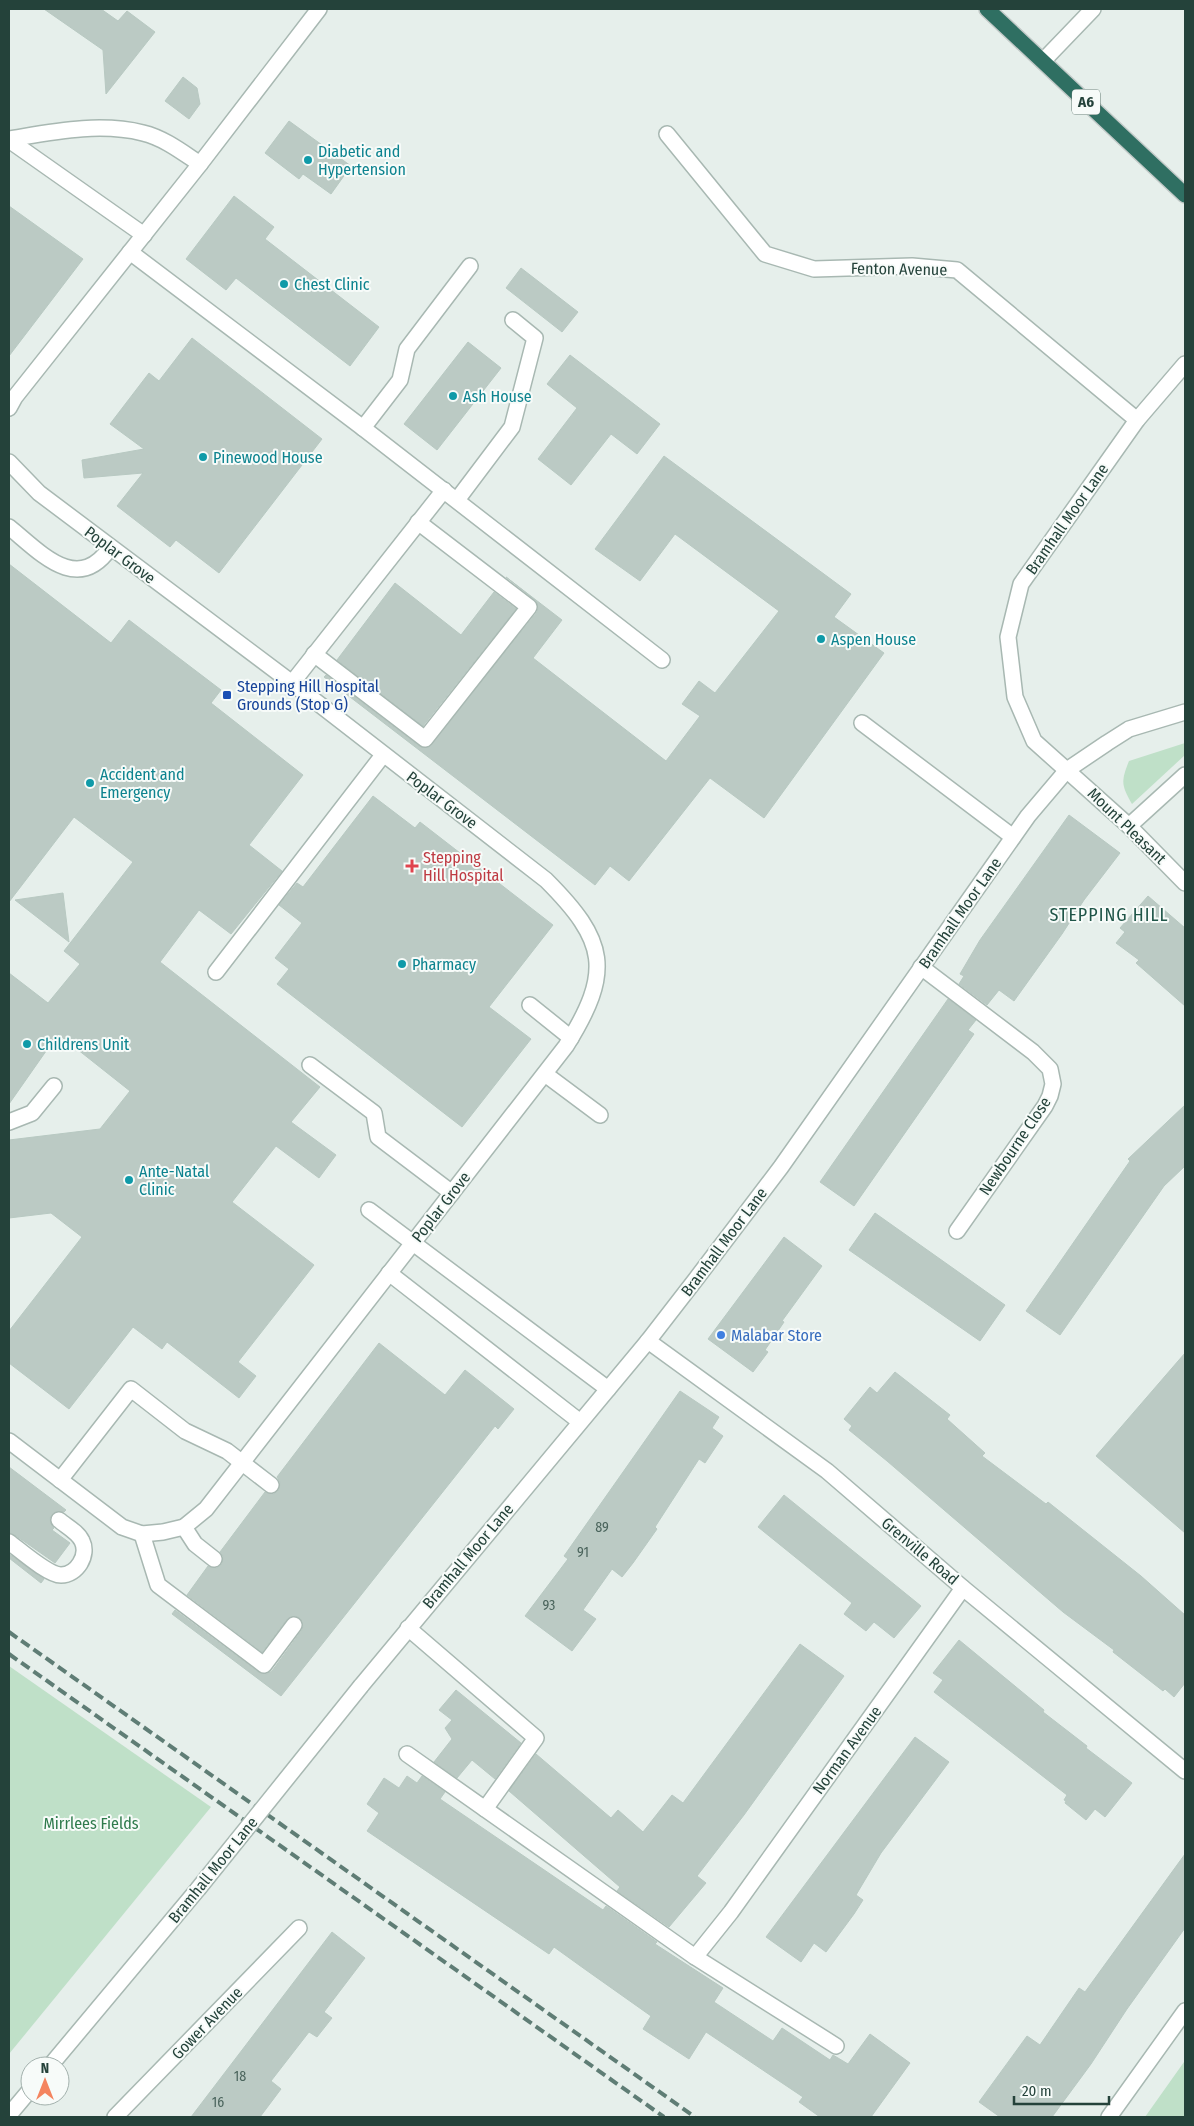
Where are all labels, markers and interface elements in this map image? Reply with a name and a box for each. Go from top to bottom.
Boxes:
road number: A6 [1072,90,1100,114]
place label: Diabetic and Hypertension [318,142,406,179]
marker: Diabetic and Hypertension [302,154,314,166]
street label: Fenton Avenue [851,259,947,279]
place label: Chest Clinic [294,275,370,294]
marker: Chest Clinic [278,278,290,290]
place label: Ash House [463,387,532,406]
marker: Ash House [447,390,459,402]
place label: Pinewood House [213,448,323,467]
marker: Pinewood House [197,451,209,463]
street label: Bramhall Moor Lane [1022,460,1112,578]
street label: Poplar Grove [81,522,159,588]
place label: Aspen House [831,630,916,649]
marker: Aspen House [815,633,827,645]
place label: Stepping Hill Hospital Grounds (Stop G) [237,677,379,714]
marker: Stepping Hill Hospital Grounds (Stop G) [221,689,233,701]
place label: Accident and Emergency [100,765,185,802]
street label: Poplar Grove [403,767,481,833]
marker: Accident and Emergency [84,777,96,789]
street label: Mount Pleasant [1084,784,1171,869]
place label: Stepping Hill Hospital [423,848,503,885]
street label: Bramhall Moor Lane [915,854,1005,972]
marker: Stepping Hill Hospital [405,859,419,873]
district label: STEPPING HILL [1050,904,1168,926]
place label: Pharmacy [412,955,477,974]
marker: Pharmacy [396,958,408,970]
place label: Childrens Unit [37,1035,130,1054]
marker: Childrens Unit [21,1038,33,1050]
street label: Newbourne Close [975,1093,1055,1199]
place label: Ante-Natal Clinic [139,1162,209,1199]
street label: Poplar Grove [408,1168,474,1246]
marker: Ante-Natal Clinic [123,1174,135,1186]
street label: Bramhall Moor Lane [677,1184,771,1300]
place label: Malabar Store [731,1326,822,1345]
marker: Malabar Store [715,1329,727,1341]
street label: Bramhall Moor Lane [419,1500,517,1612]
street label: Grenville Road [878,1513,962,1589]
house number: 89 [595,1519,609,1536]
house number: 91 [577,1544,589,1561]
house number: 93 [543,1597,555,1614]
street label: Norman Avenue [809,1702,885,1798]
street label: Bramhall Moor Lane [164,1813,262,1927]
park label: Mirrlees Fields [43,1814,139,1833]
street label: Gower Avenue [168,1983,246,2063]
north arrow [20,2056,70,2106]
text: N [41,2060,49,2077]
house number: 18 [234,2068,246,2085]
scale bar [1014,2074,1109,2106]
text: 20 m [1022,2082,1052,2100]
house number: 16 [212,2094,224,2111]

